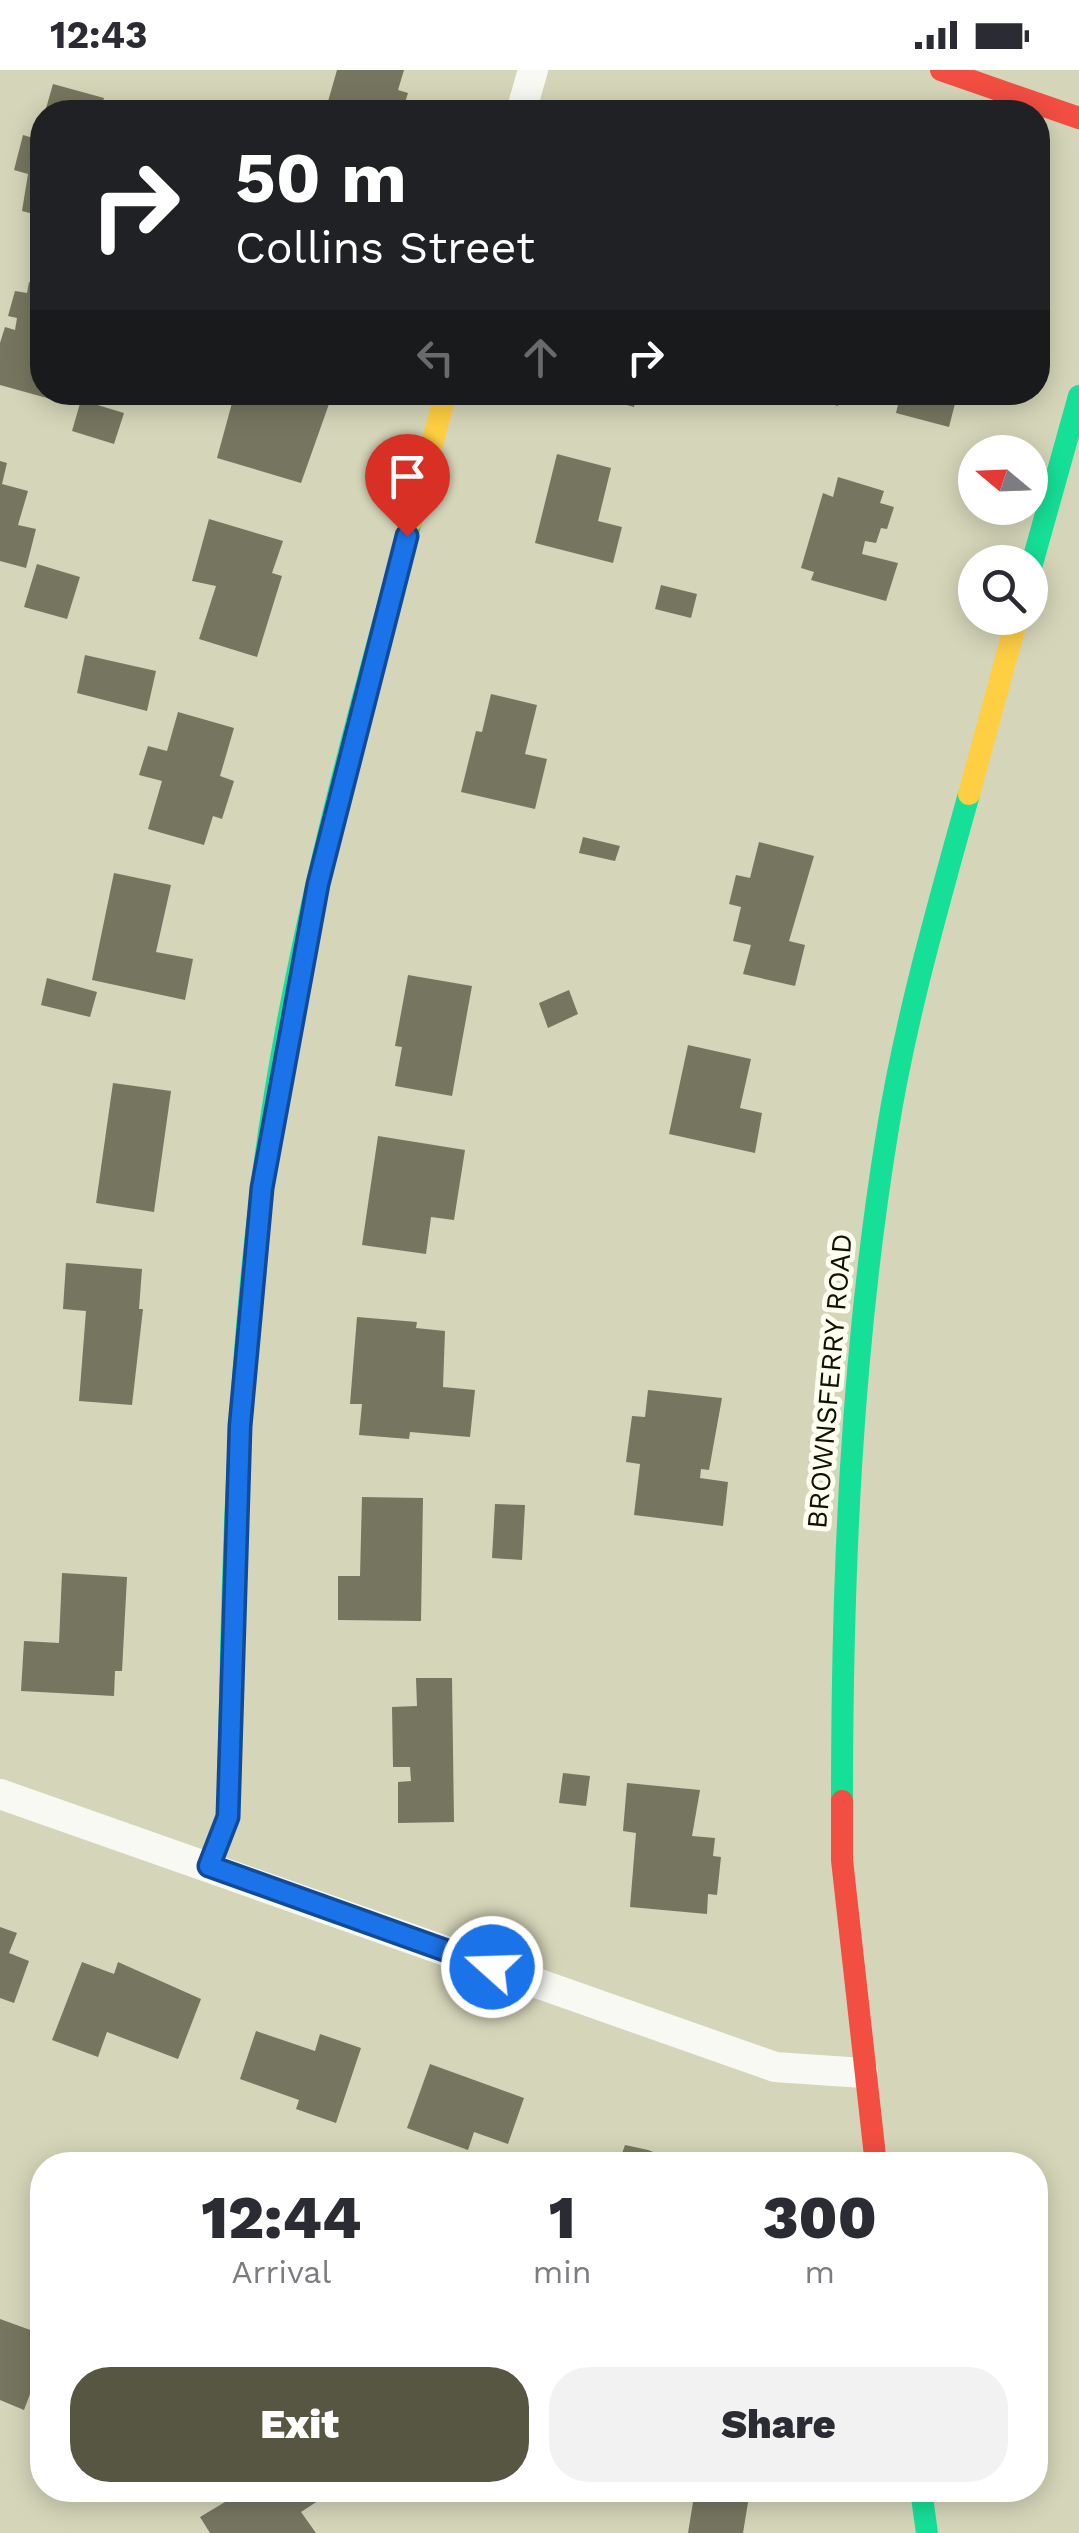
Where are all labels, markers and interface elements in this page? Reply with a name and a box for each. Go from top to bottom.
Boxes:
text: 12:43 [50,13,148,57]
text: 50 m [235,137,407,219]
icon: right [70,140,200,270]
text: Collins Street [235,221,535,274]
icon: left [408,330,463,385]
icon: ahead [513,330,568,385]
icon: right [618,330,673,385]
pin [365,434,450,537]
north arrow [958,435,1048,525]
map controls [958,435,1048,635]
icon: arrive [380,449,435,504]
button: search [958,545,1048,635]
street label: BROWNSFERRY ROAD [800,1232,859,1530]
position arrow [440,1915,544,2019]
text: 12:44 [201,2182,361,2253]
text: 1 [549,2182,575,2253]
text: 300 [763,2182,877,2253]
text: Arrival [231,2253,331,2291]
text: min [533,2253,592,2291]
text: m [804,2253,835,2291]
button: Exit [70,2367,529,2482]
button: Share [549,2367,1008,2482]

